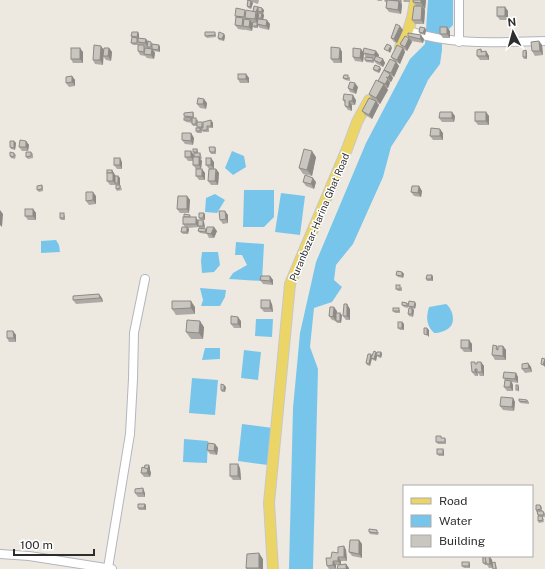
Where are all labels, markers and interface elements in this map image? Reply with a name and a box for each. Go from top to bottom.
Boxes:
north arrow [493,12,533,52]
text: N [507,16,517,28]
street label: Puranbazar-Harina Ghat Road [287,151,351,283]
legend [403,485,533,557]
text: Road [439,494,467,508]
text: Water [439,514,473,528]
scale bar [14,531,94,557]
text: Building [439,534,485,548]
text: 100 m [20,538,53,552]

